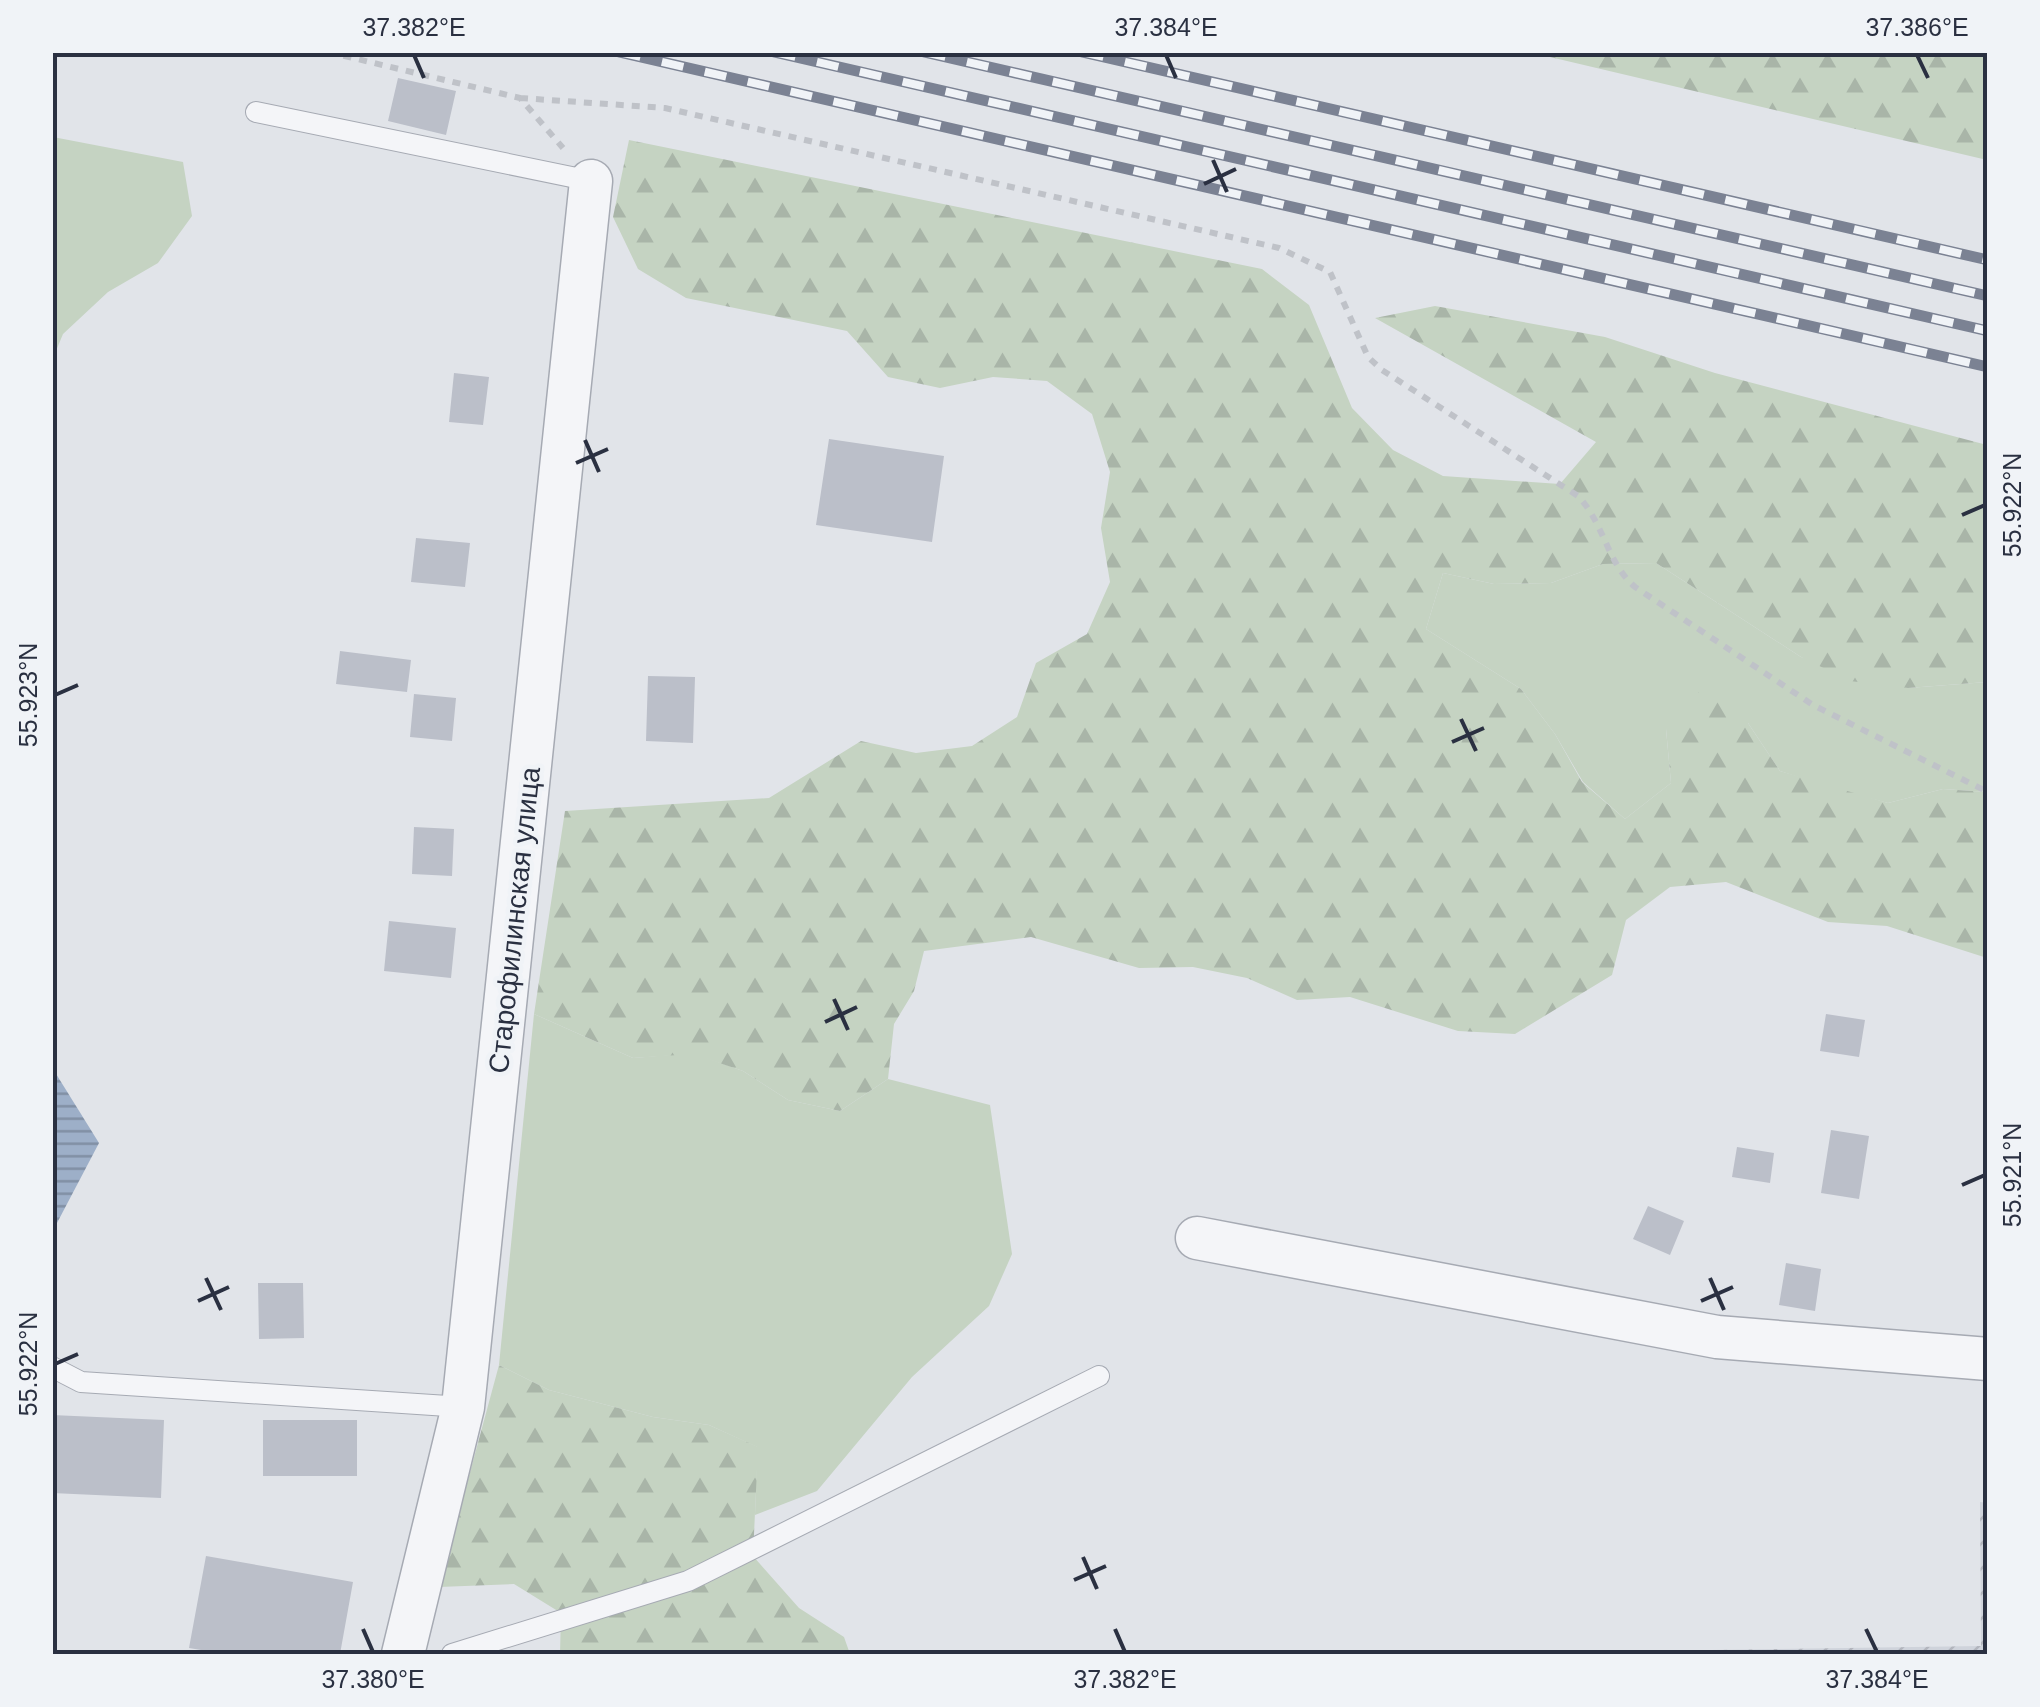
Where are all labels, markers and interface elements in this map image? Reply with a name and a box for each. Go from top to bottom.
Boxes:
text: 37.382°E [362,13,466,41]
text: 37.384°E [1114,13,1218,41]
text: 37.386°E [1865,13,1969,41]
text: 55.922°N [1998,453,2026,557]
text: 55.923°N [14,643,42,747]
street label: Старофилинская улица [483,765,546,1075]
text: 55.921°N [1998,1123,2026,1227]
text: 55.922°N [14,1312,42,1416]
text: 37.380°E [321,1665,425,1693]
text: 37.382°E [1073,1665,1177,1693]
text: 37.384°E [1825,1665,1929,1693]

